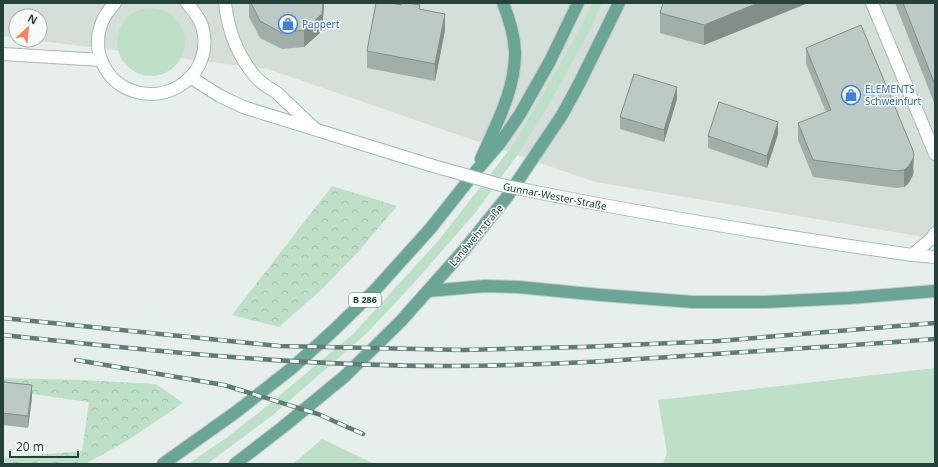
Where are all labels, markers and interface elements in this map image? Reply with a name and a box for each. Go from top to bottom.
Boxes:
north arrow [8,8,48,48]
text: N [25,10,40,27]
shop icon: Pappert [277,13,299,35]
place label: Pappert [302,17,340,31]
place label: ELEMENTS Schweinfurt [865,82,921,108]
shop icon: ELEMENTS Schweinfurt [840,84,862,106]
street label: Gunnar-Wester-Straße [502,179,608,213]
street label: Landwehrstraße [446,201,506,269]
road number: B 286 [349,293,381,307]
scale bar [10,433,78,459]
text: 20 m [16,438,44,455]

